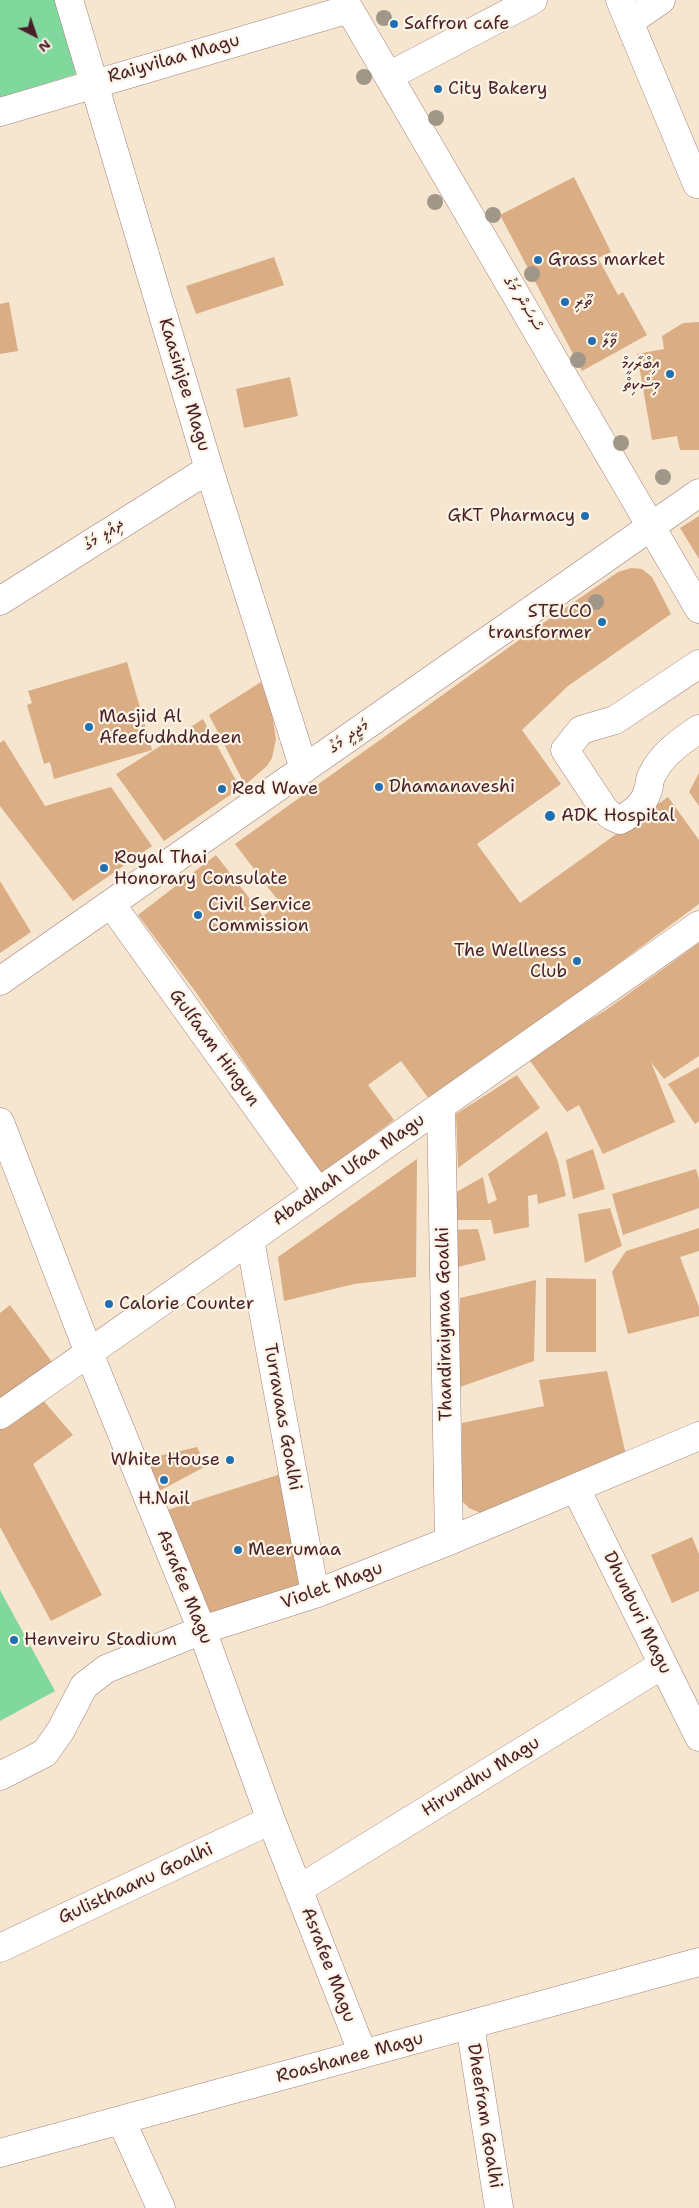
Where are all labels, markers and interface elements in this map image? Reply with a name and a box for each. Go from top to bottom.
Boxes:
north arrow [10,10,60,60]
place label: Saffron cafe [404,13,509,35]
marker: Saffron cafe [388,18,400,30]
street label: Raiyvilaa Magu [106,30,242,88]
text: N [35,36,55,57]
place label: City Bakery [448,78,547,100]
marker: City Bakery [432,83,444,95]
place label: Grass market [548,249,665,271]
marker: Grass market [532,254,544,266]
street label: ސޯސަން މަގު [498,273,546,335]
place label: ތޫރި [575,291,592,313]
marker: ތޫރި [559,296,571,308]
street label: Kaasinjee Magu [153,316,215,454]
place label: ވޭލާ [602,330,617,352]
marker: ވޭލާ [586,335,598,347]
place label: އިބްރާހީމް މިސްކިތް [621,353,660,396]
marker: އިބްރާހީމް މިސްކިތް [664,368,676,380]
place label: GKT Pharmacy [447,505,575,527]
marker: GKT Pharmacy [579,510,591,522]
street label: ދިއްލީ މަގު [79,514,129,556]
place label: STELCO transformer [488,601,592,644]
marker: STELCO transformer [596,616,608,628]
place label: Masjid Al Afeefudhdhdeen [99,706,241,749]
street label: މަޖީދީ މަގު [324,715,374,759]
marker: Masjid Al Afeefudhdhdeen [83,721,95,733]
place label: Dhamanaveshi [389,776,515,798]
place label: Red Wave [232,778,318,800]
marker: Dhamanaveshi [373,781,385,793]
marker: Red Wave [216,783,228,795]
place label: ADK Hospital [561,805,675,827]
marker: ADK Hospital [543,809,557,823]
place label: Royal Thai Honorary Consulate [114,847,288,890]
marker: Royal Thai Honorary Consulate [98,862,110,874]
place label: Civil Service Commission [208,894,311,936]
marker: Civil Service Commission [192,909,204,921]
place label: The Wellness Club [454,940,567,982]
marker: The Wellness Club [571,955,583,967]
street label: Gulfaam Hingun [164,985,264,1111]
street label: Abadhah Ufaa Magu [269,1109,429,1231]
street label: Thandiraiymaa Goalhi [433,1227,457,1421]
place label: Calorie Counter [119,1293,254,1315]
marker: Calorie Counter [103,1298,115,1310]
street label: Turravaas Goalhi [258,1342,306,1492]
place label: White House [111,1449,220,1471]
marker: White House [224,1454,236,1466]
marker: H.Nail [158,1474,170,1486]
place label: H.Nail [138,1488,190,1510]
street label: Asrafee Magu [151,1527,217,1647]
place label: Meerumaa [248,1539,341,1561]
marker: Meerumaa [232,1544,244,1556]
street label: Dhunburi Magu [598,1548,676,1678]
street label: Violet Magu [278,1558,386,1614]
place label: Henveiru Stadium [24,1629,177,1651]
marker: Henveiru Stadium [8,1634,20,1646]
street label: Hirundhu Magu [418,1732,544,1822]
street label: Gulisthaanu Goalhi [55,1839,217,1929]
street label: Asrafee Magu [296,1904,360,2026]
street label: Roashanee Magu [274,2028,426,2088]
street label: Dheefram Goalhi [462,2042,506,2190]

